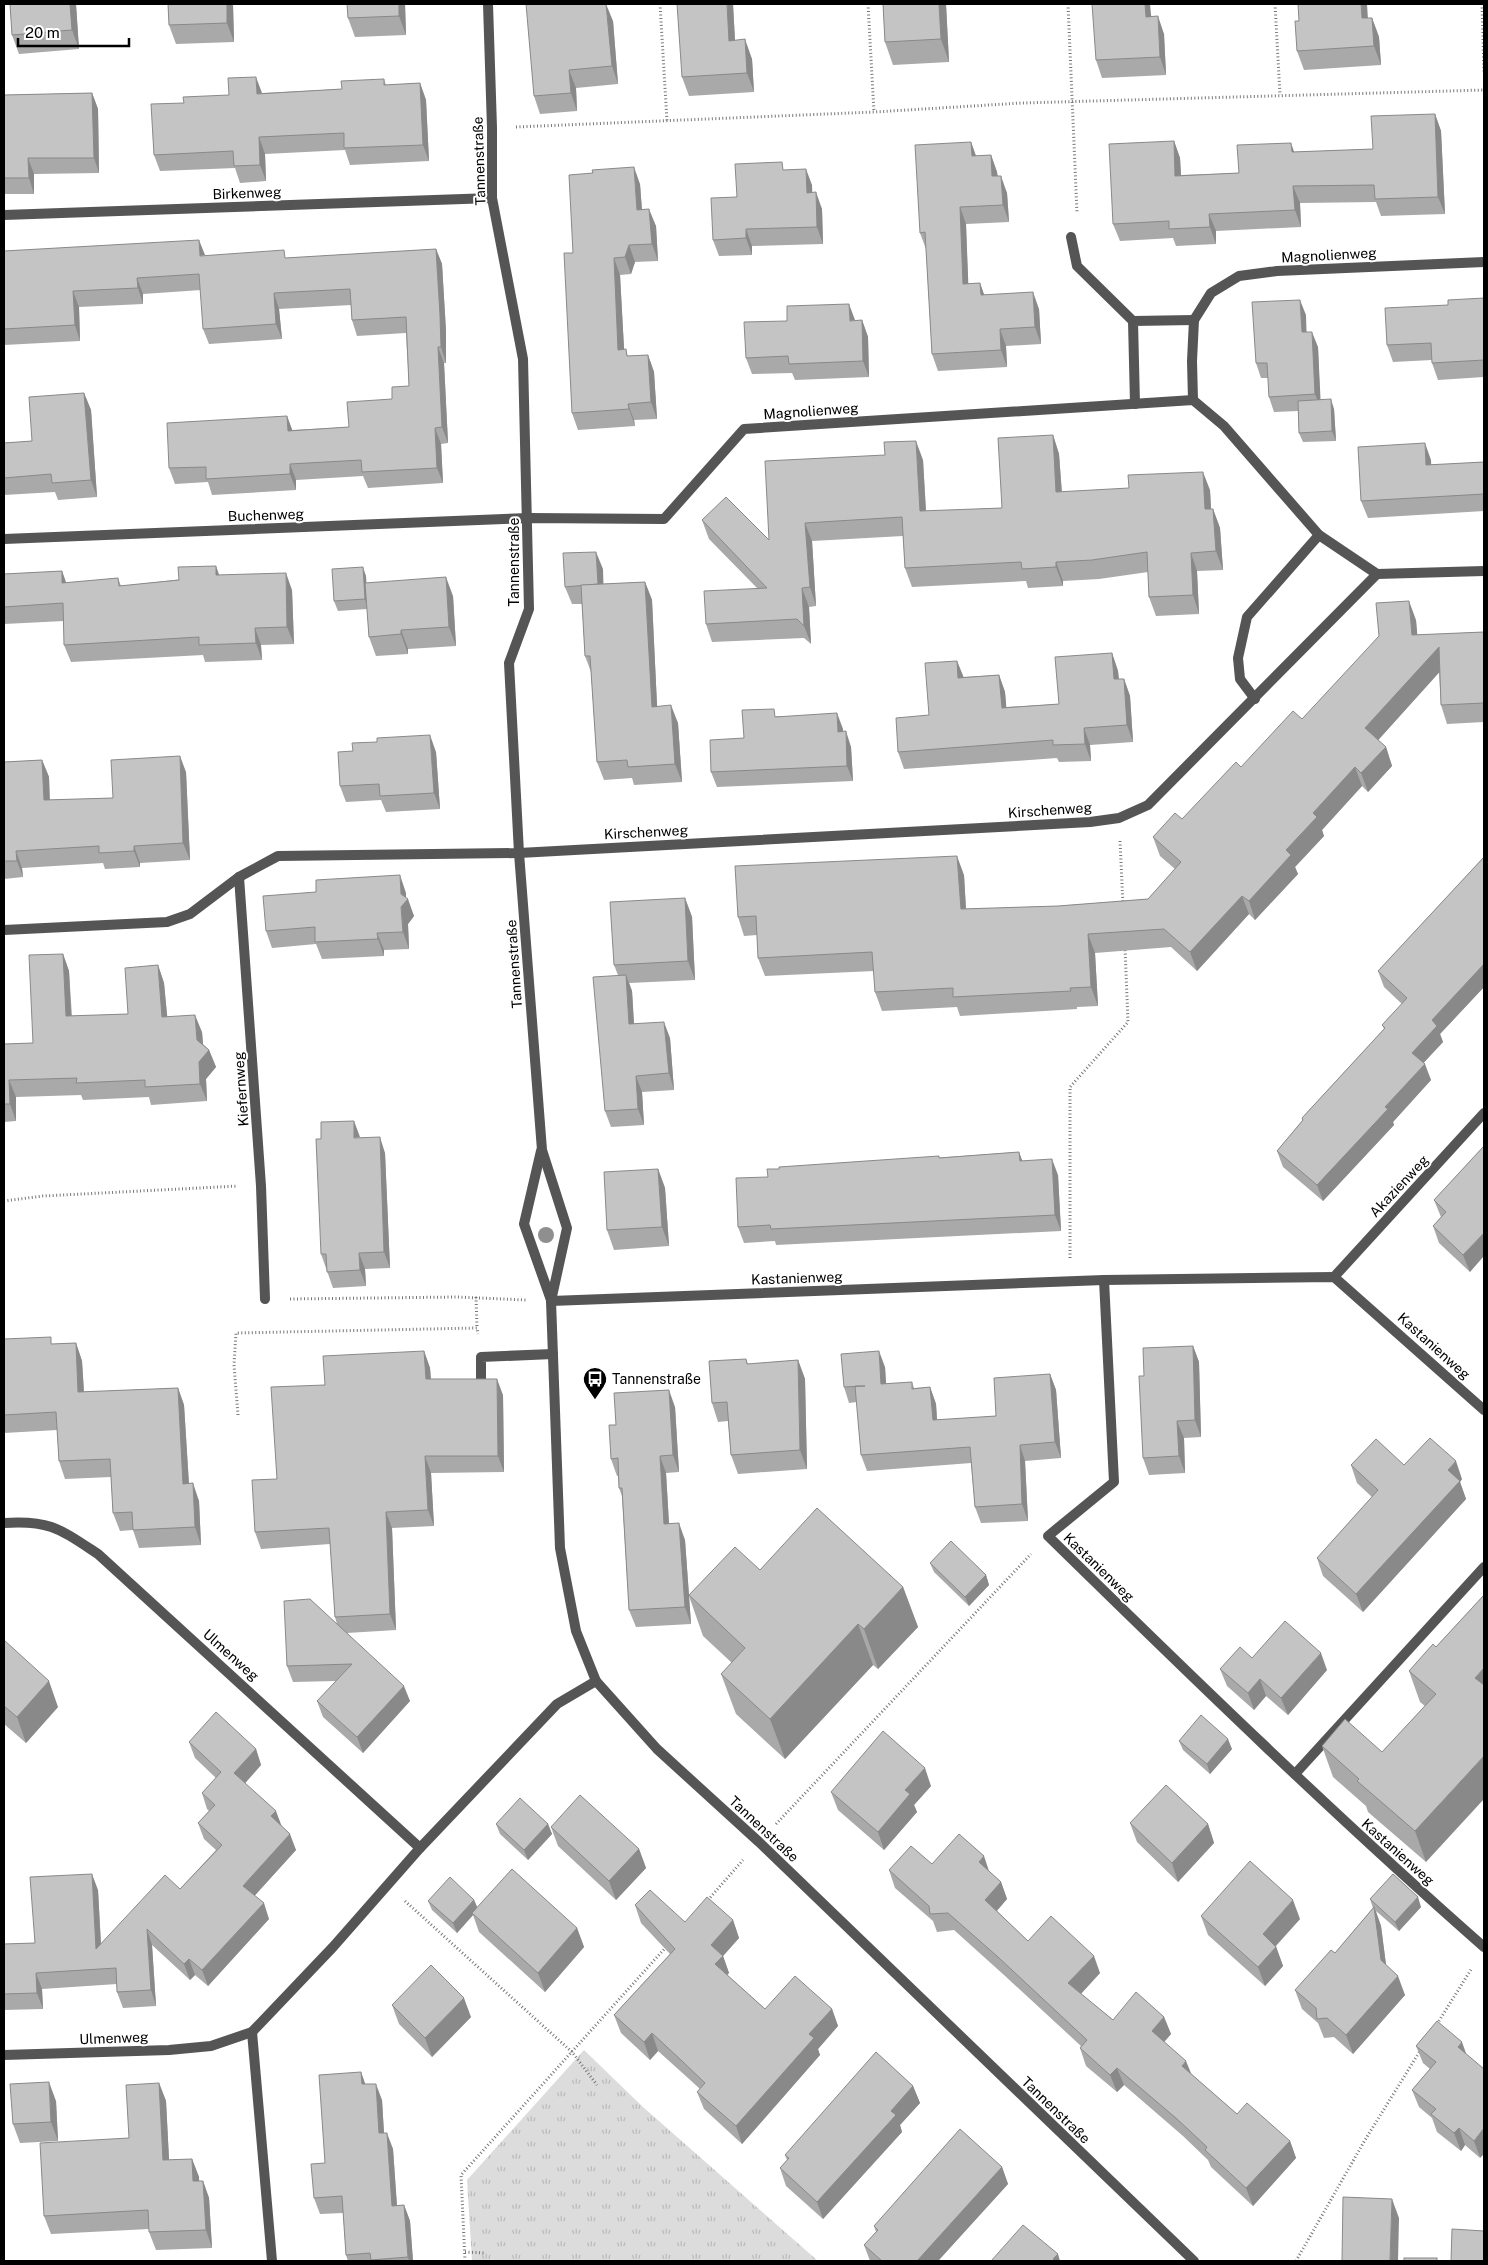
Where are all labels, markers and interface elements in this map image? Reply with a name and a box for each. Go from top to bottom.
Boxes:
scale bar [18,15,129,47]
text: 20 m [25,24,60,41]
street label: Tannenstraße [469,116,489,206]
street label: Birkenweg [212,184,282,202]
street label: Magnolienweg [1281,244,1377,265]
street label: Magnolienweg [763,400,860,422]
street label: Buchenweg [228,506,305,524]
street label: Tannenstraße [506,518,522,606]
street label: Kirschenweg [1007,799,1093,821]
street label: Kirschenweg [603,822,689,842]
street label: Tannenstraße [503,919,525,1009]
street label: Kiefernweg [230,1051,252,1127]
street label: Akazienweg [1366,1152,1432,1220]
street label: Kastanienweg [751,1268,843,1288]
street label: Kastanienweg [1395,1309,1474,1383]
bus stop icon: Tannenstraße [582,1366,608,1400]
place label: Tannenstraße [612,1371,701,1387]
street label: Kastanienweg [1060,1529,1138,1605]
street label: Ulmenweg [200,1626,262,1684]
street label: Tannenstraße [726,1793,802,1865]
street label: Kastanienweg [1359,1815,1438,1889]
street label: Ulmenweg [79,2029,149,2047]
street label: Tannenstraße [1018,2073,1094,2147]

